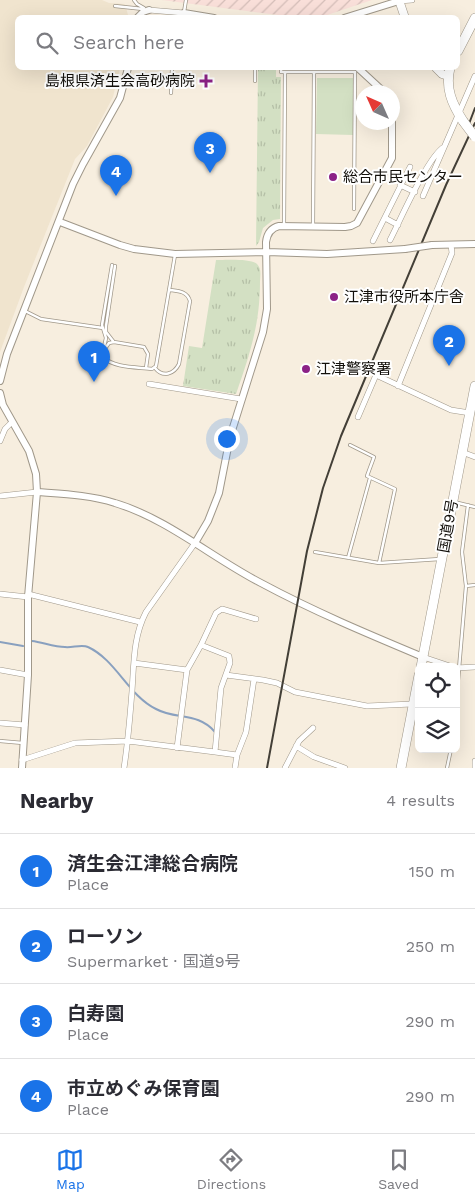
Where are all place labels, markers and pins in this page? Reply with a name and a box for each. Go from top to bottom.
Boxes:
place label: 島根県済生会高砂病院 [45,72,195,90]
marker: 島根県済生会高砂病院 [199,74,213,88]
pin: 3 [194,132,226,173]
pin: 4 [100,155,132,196]
place label: 総合市民センター [343,168,463,186]
marker: 総合市民センター [327,171,339,183]
place label: 江津市役所本庁舎 [344,288,464,306]
marker: 江津市役所本庁舎 [328,291,340,303]
pin: 2 [433,325,465,366]
pin: 1 [78,341,110,382]
place label: 江津警察署 [316,360,391,378]
marker: 江津警察署 [300,363,312,375]

